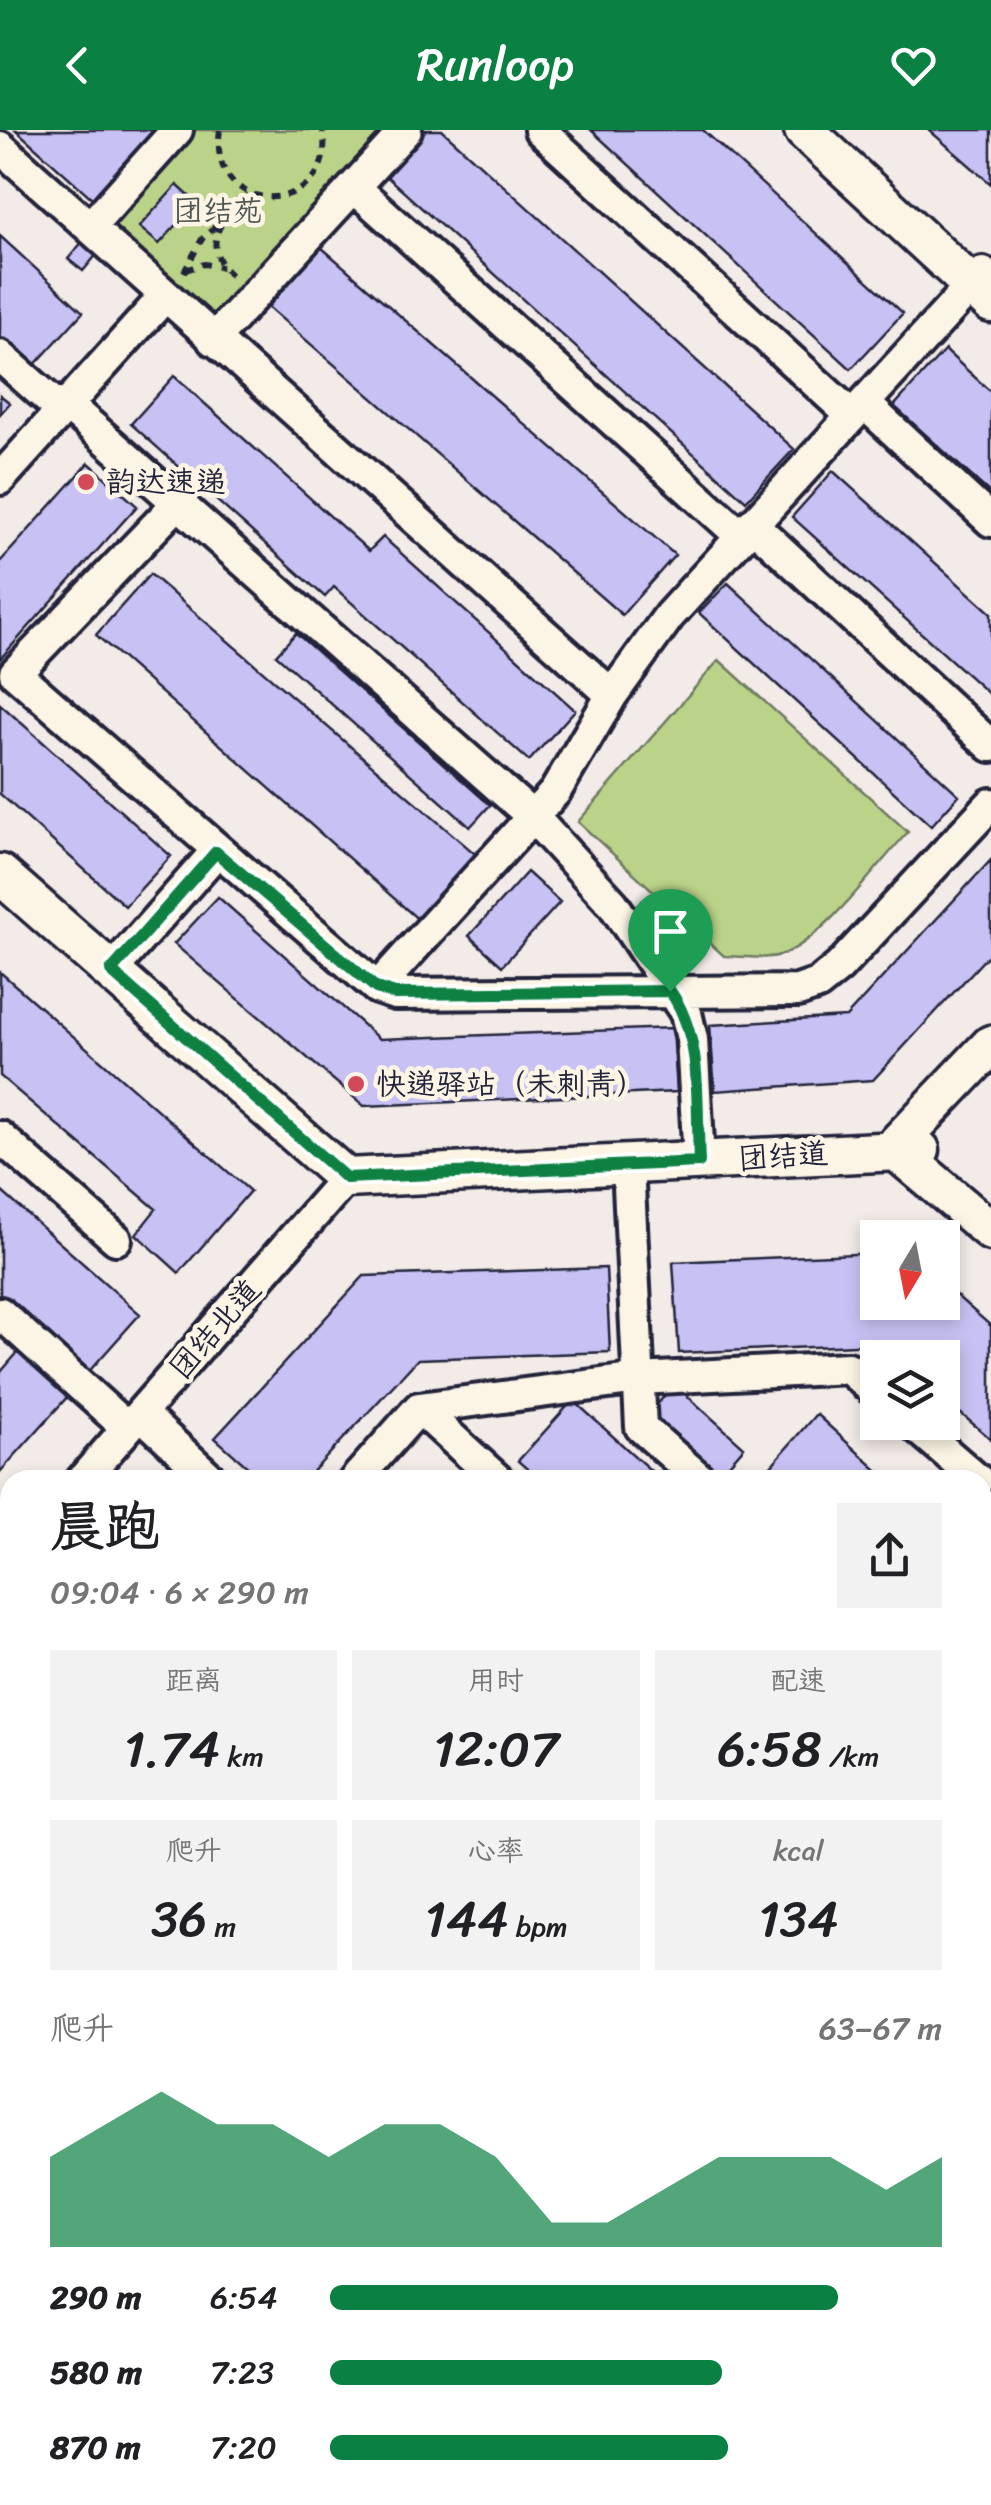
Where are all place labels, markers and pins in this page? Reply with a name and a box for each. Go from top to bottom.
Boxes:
place label: 韵达速递 [106,455,226,509]
marker: 韵达速递 [75,471,97,493]
pin [628,889,713,992]
place label: 快递驿站（未刺青） [376,1057,646,1111]
marker: 快递驿站（未刺青） [345,1073,367,1095]

